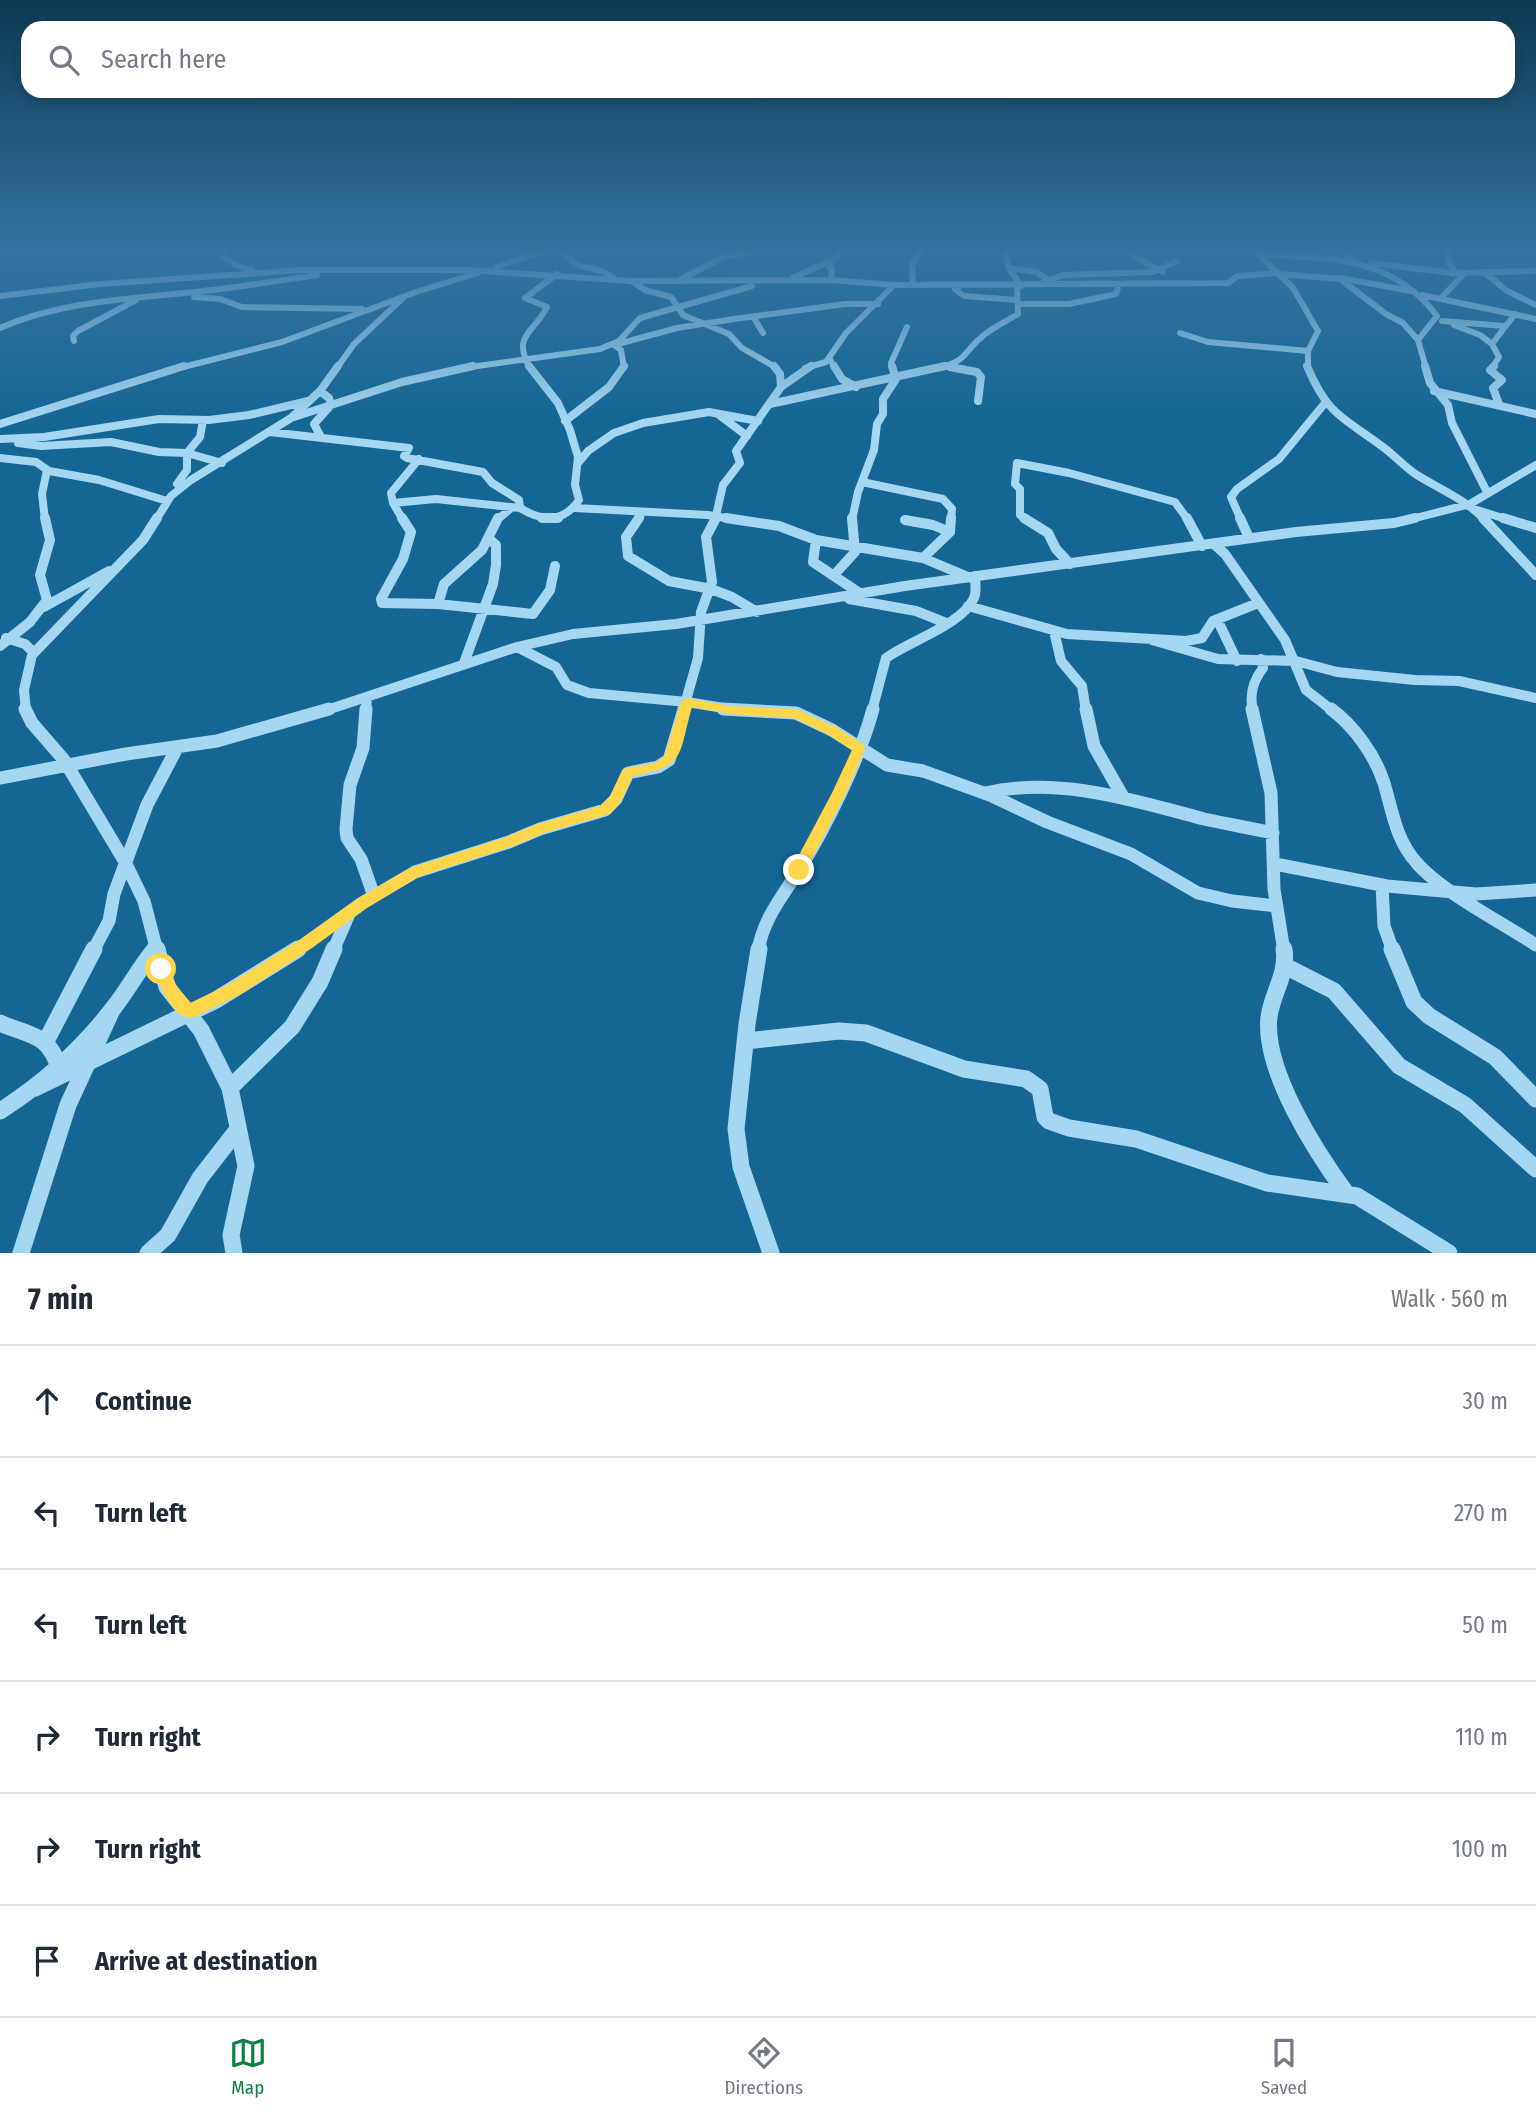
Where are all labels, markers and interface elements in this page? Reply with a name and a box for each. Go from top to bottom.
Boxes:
search box [21,21,1515,98]
icon: search [45,41,83,79]
text: Search here [101,44,226,75]
route end [783,854,814,885]
route start [145,953,176,984]
text: 7 min [28,1281,93,1317]
text: Walk · 560 m [1391,1285,1508,1313]
icon: ahead [28,1382,66,1420]
text: Continue [95,1386,192,1417]
text: 30 m [1463,1387,1508,1415]
icon: left [28,1494,66,1532]
text: Turn left [95,1498,187,1529]
text: 270 m [1454,1499,1508,1527]
icon: left [28,1606,66,1644]
text: Turn left [95,1610,187,1641]
text: 50 m [1462,1611,1508,1639]
icon: right [28,1718,66,1756]
text: Turn right [95,1722,201,1753]
text: 110 m [1455,1723,1508,1751]
icon: right [28,1830,66,1868]
text: Turn right [95,1834,201,1865]
text: 100 m [1452,1835,1508,1863]
icon: arrive [28,1942,66,1980]
text: Arrive at destination [95,1946,318,1977]
tab: Map [229,2034,267,2099]
tab: Directions [725,2034,803,2099]
tab: Saved [1261,2034,1307,2099]

